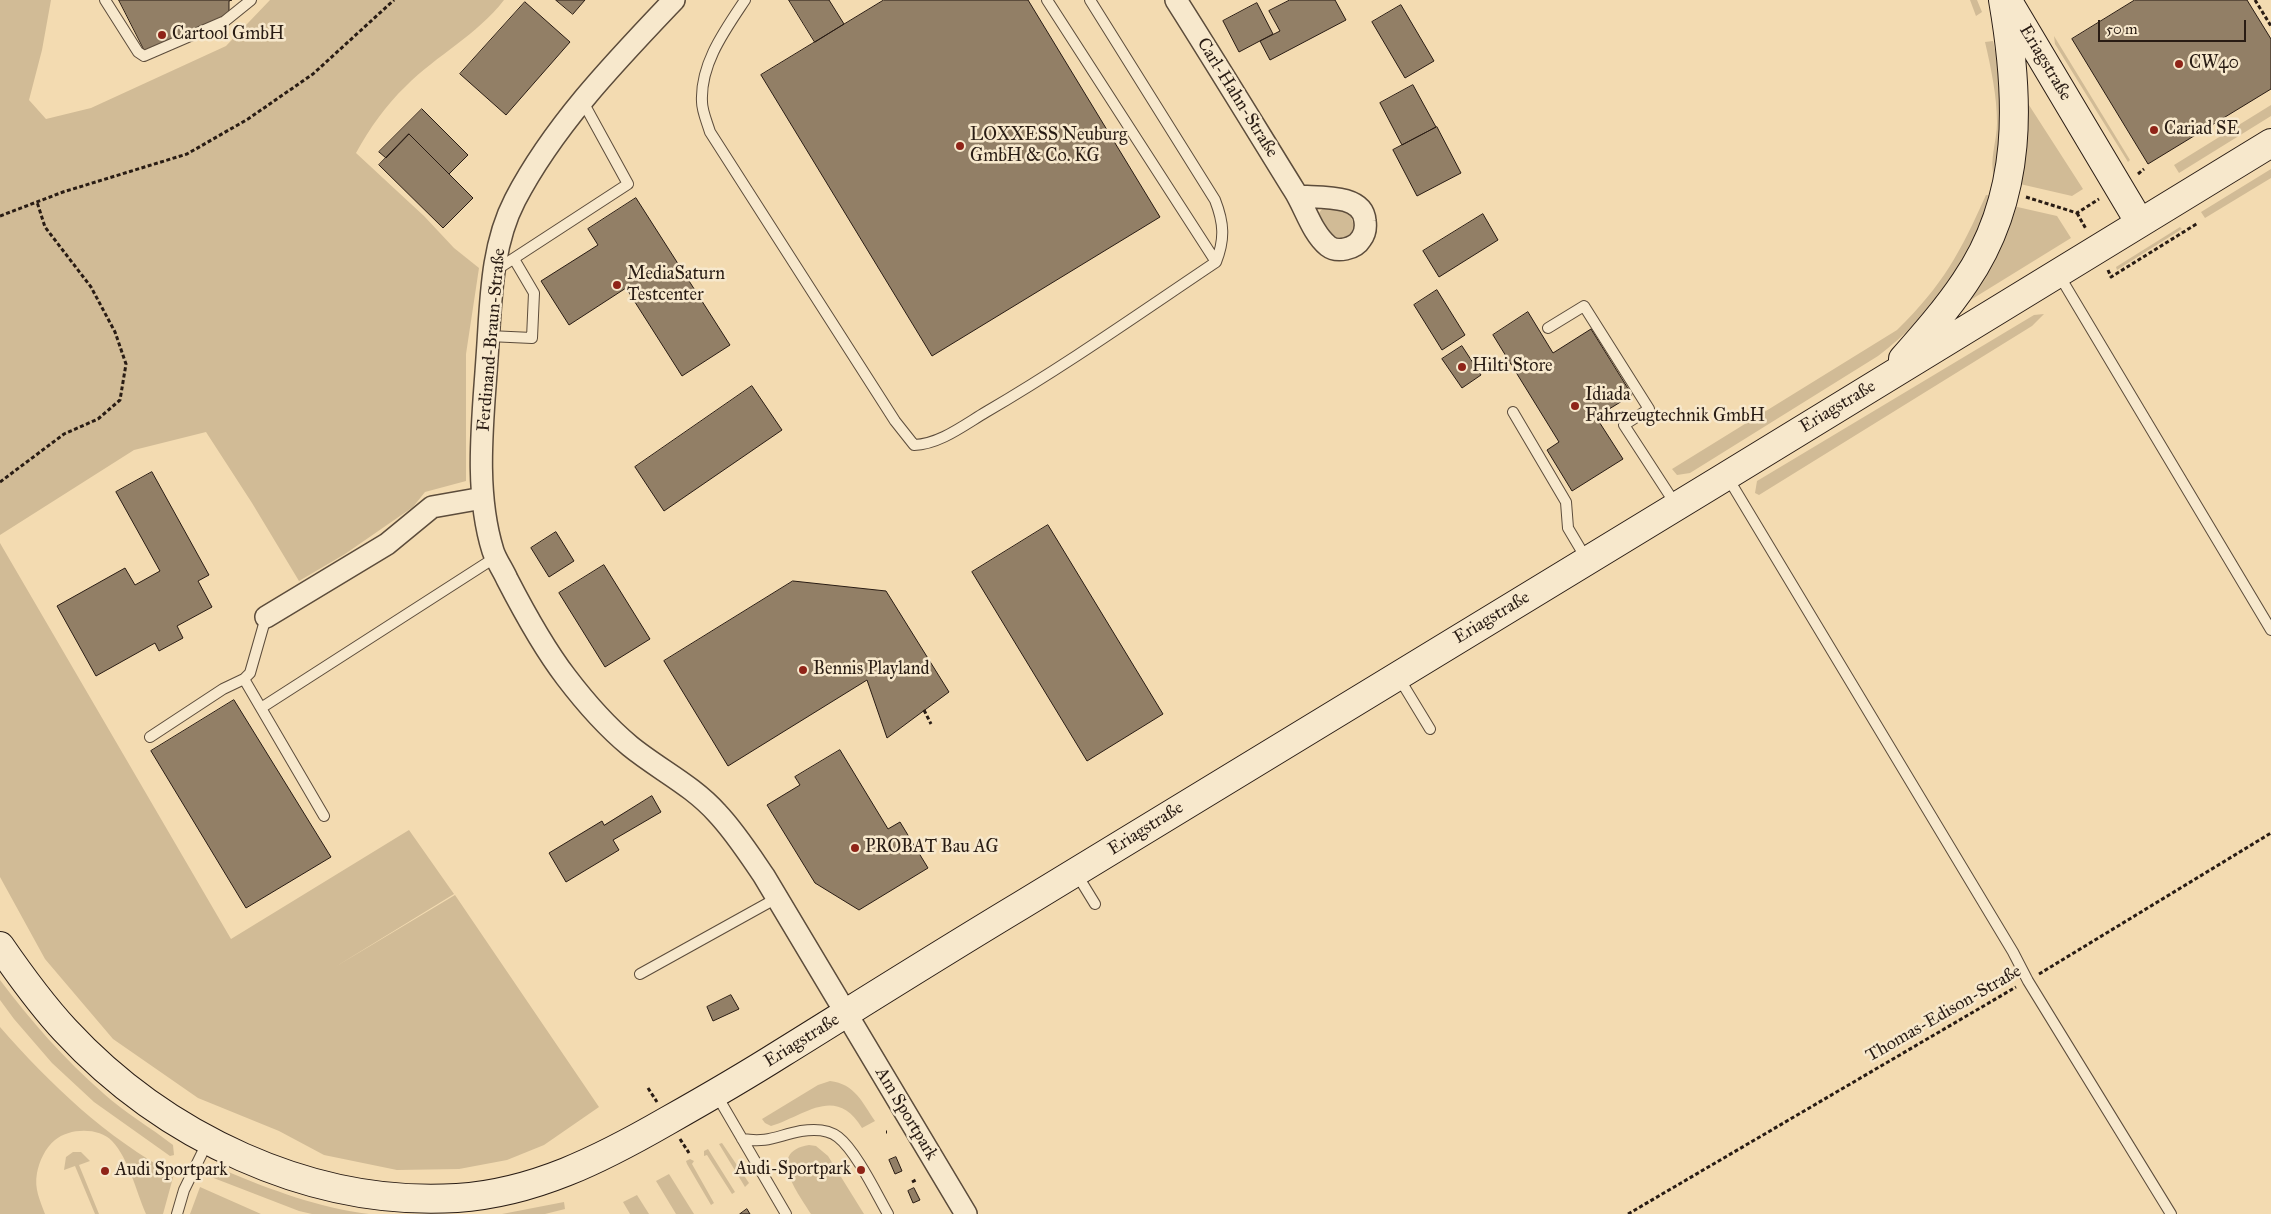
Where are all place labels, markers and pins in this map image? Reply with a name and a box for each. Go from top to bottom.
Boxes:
place label: Cartool GmbH [172,24,284,46]
marker: Cartool GmbH [156,29,168,41]
place label: CW40 [2189,53,2239,75]
marker: CW40 [2173,58,2185,70]
place label: Cariad SE [2164,119,2239,141]
marker: Cariad SE [2148,124,2160,136]
place label: LOXXESS Neuburg GmbH & Co. KG [970,125,1127,168]
marker: LOXXESS Neuburg GmbH & Co. KG [954,140,966,152]
place label: MediaSaturn Testcenter [627,264,725,306]
marker: MediaSaturn Testcenter [611,279,623,291]
place label: Hilti Store [1472,356,1553,378]
marker: Hilti Store [1456,361,1468,373]
place label: Idiada Fahrzeugtechnik GmbH [1585,385,1765,428]
marker: Idiada Fahrzeugtechnik GmbH [1569,400,1581,412]
place label: Bennis Playland [813,659,929,681]
marker: Bennis Playland [797,664,809,676]
place label: PROBAT Bau AG [865,837,999,859]
marker: PROBAT Bau AG [849,842,861,854]
place label: Audi-Sportpark [735,1159,851,1181]
place label: Audi Sportpark [115,1160,228,1182]
marker: Audi-Sportpark [855,1164,867,1176]
marker: Audi Sportpark [99,1165,111,1177]

